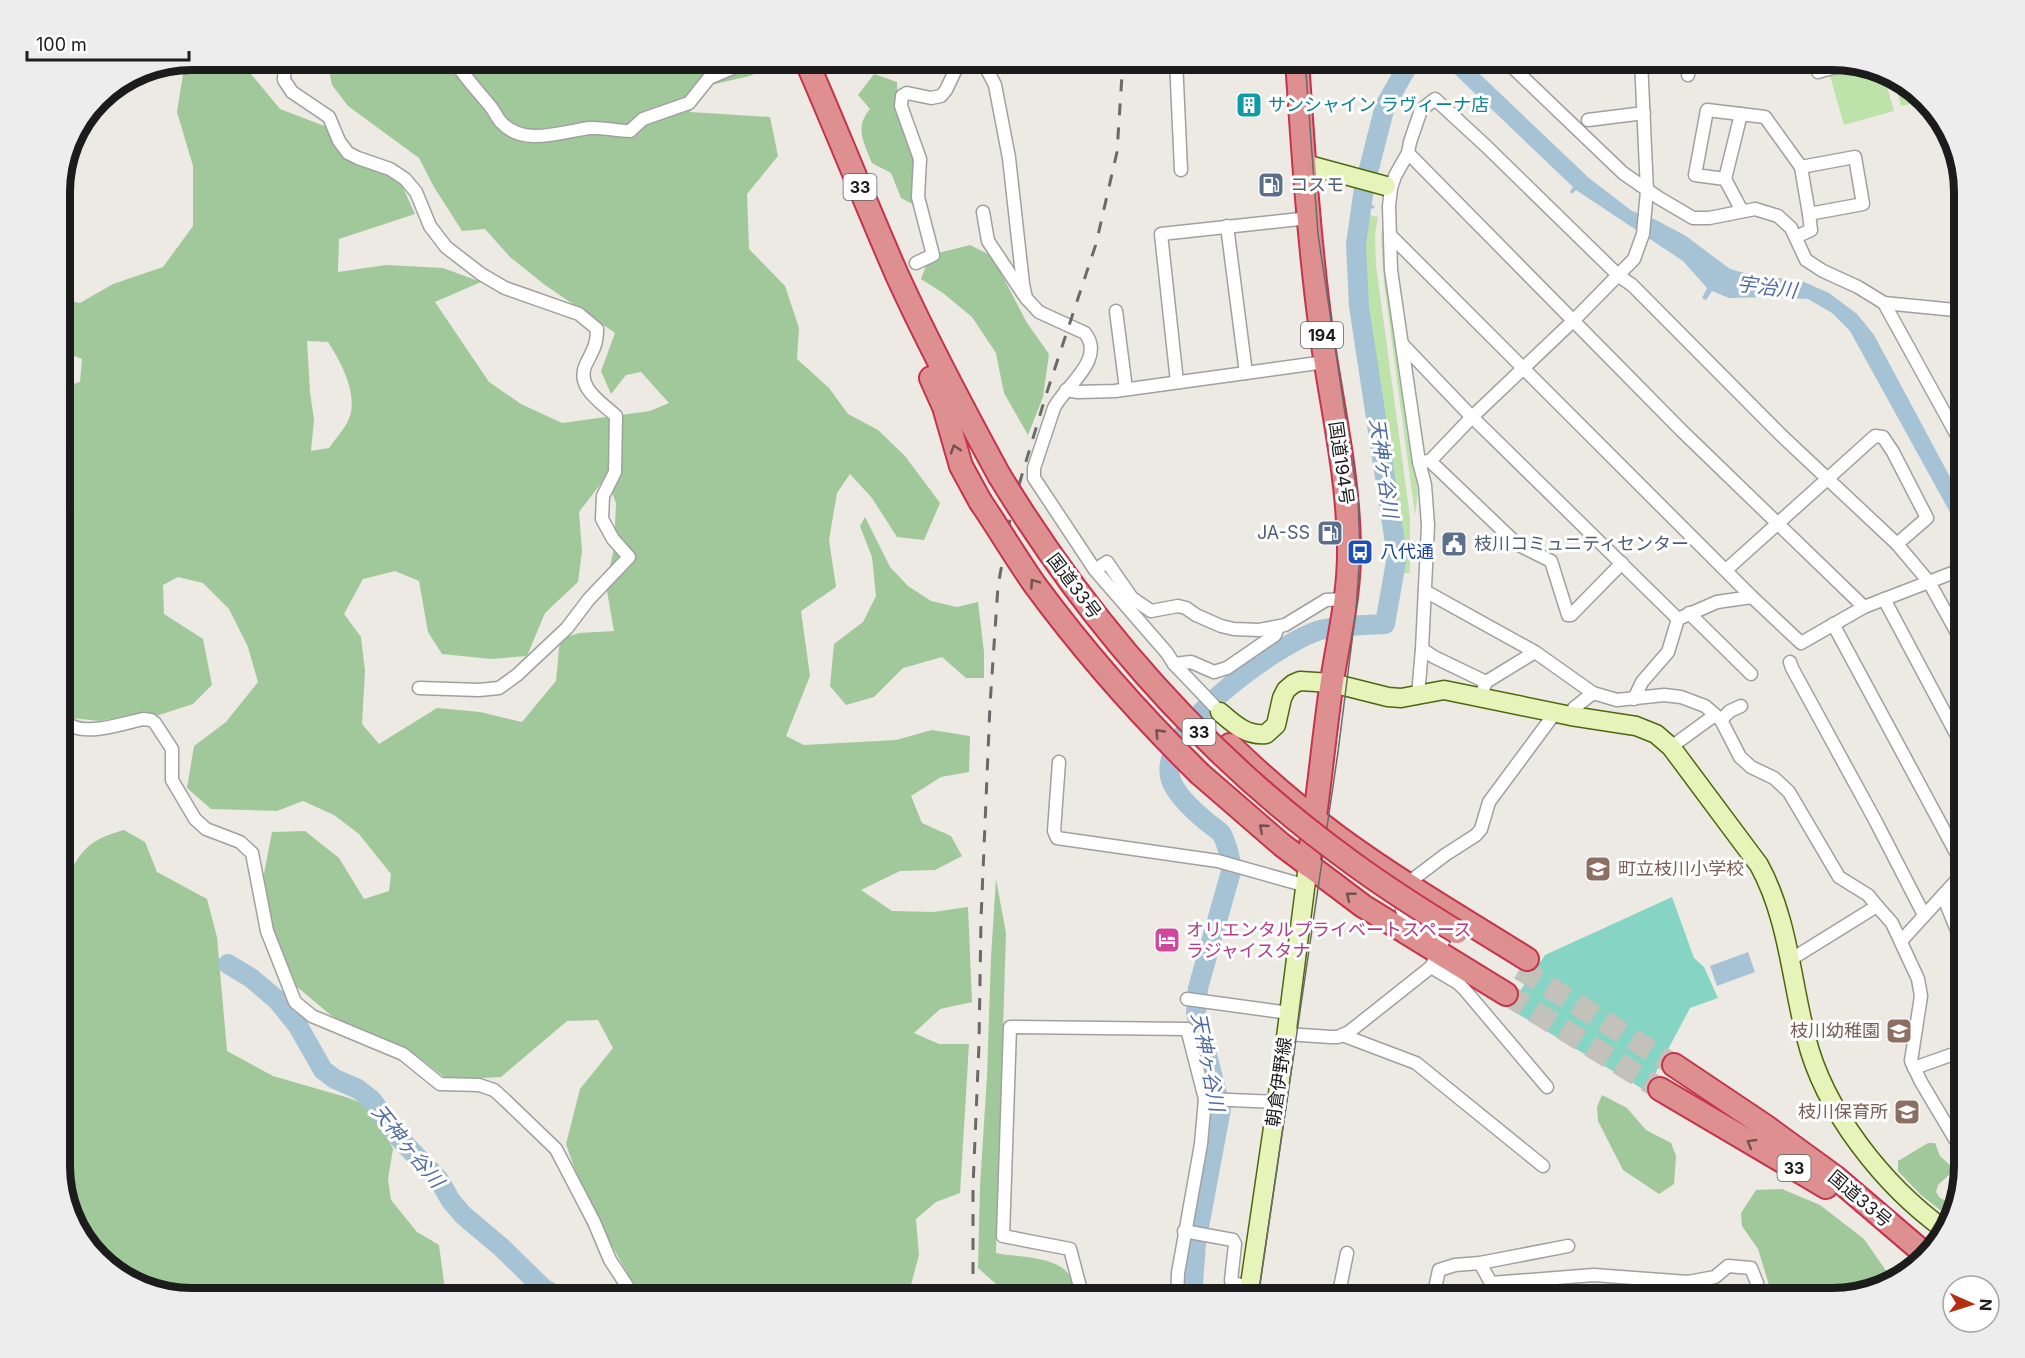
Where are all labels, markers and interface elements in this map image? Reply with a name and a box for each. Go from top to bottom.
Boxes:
scale bar [27,24,189,62]
text: 100 m [36,34,87,55]
building icon: サンシャイン ラヴィーナ店 [1234,90,1264,120]
place label: サンシャイン ラヴィーナ店 [1268,94,1489,115]
fuel station icon: コスモ [1256,170,1286,200]
road number: 33 [844,174,876,200]
place label: コスモ [1290,174,1344,195]
water label: 宇治川 [1736,271,1800,303]
road number: 194 [1301,322,1343,348]
water label: 天神ヶ谷川 [1365,417,1403,521]
street label: 国道194号 [1325,420,1358,506]
one-way arrow [950,444,962,455]
fuel station icon: JA-SS [1315,518,1345,548]
place label: JA-SS [1257,522,1310,543]
public building icon: 枝川コミュニティセンター [1439,529,1469,559]
place label: 枝川コミュニティセンター [1474,533,1689,554]
bus stop icon: 八代通 [1345,537,1375,567]
place label: 八代通 [1380,541,1434,562]
street label: 国道33号 [1043,549,1106,622]
one-way arrow [1030,579,1041,590]
road number: 33 [1182,719,1216,745]
one-way arrow [1155,729,1166,740]
one-way arrow [1259,824,1270,835]
school or university icon: 町立枝川小学校 [1583,854,1613,884]
place label: 町立枝川小学校 [1618,858,1744,879]
one-way arrow [1346,892,1357,903]
place label: オリエンタルプライベートスペース ラジャイスタナ [1186,919,1472,961]
hotel icon: オリエンタルプライベートスペース ラジャイスタナ [1152,925,1182,955]
water label: 天神ヶ谷川 [1187,1011,1230,1115]
school or university icon: 枝川幼稚園 [1884,1016,1914,1046]
place label: 枝川幼稚園 [1790,1020,1880,1041]
street label: 朝倉伊野線 [1262,1036,1295,1128]
school or university icon: 枝川保育所 [1892,1097,1922,1127]
water label: 天神ヶ谷川 [367,1100,450,1194]
place label: 枝川保育所 [1798,1101,1888,1122]
one-way arrow [1747,1138,1757,1150]
road number: 33 [1778,1155,1810,1181]
street label: 国道33号 [1824,1166,1896,1231]
north arrow [1941,1274,2001,1334]
text: N [1976,1298,1996,1311]

